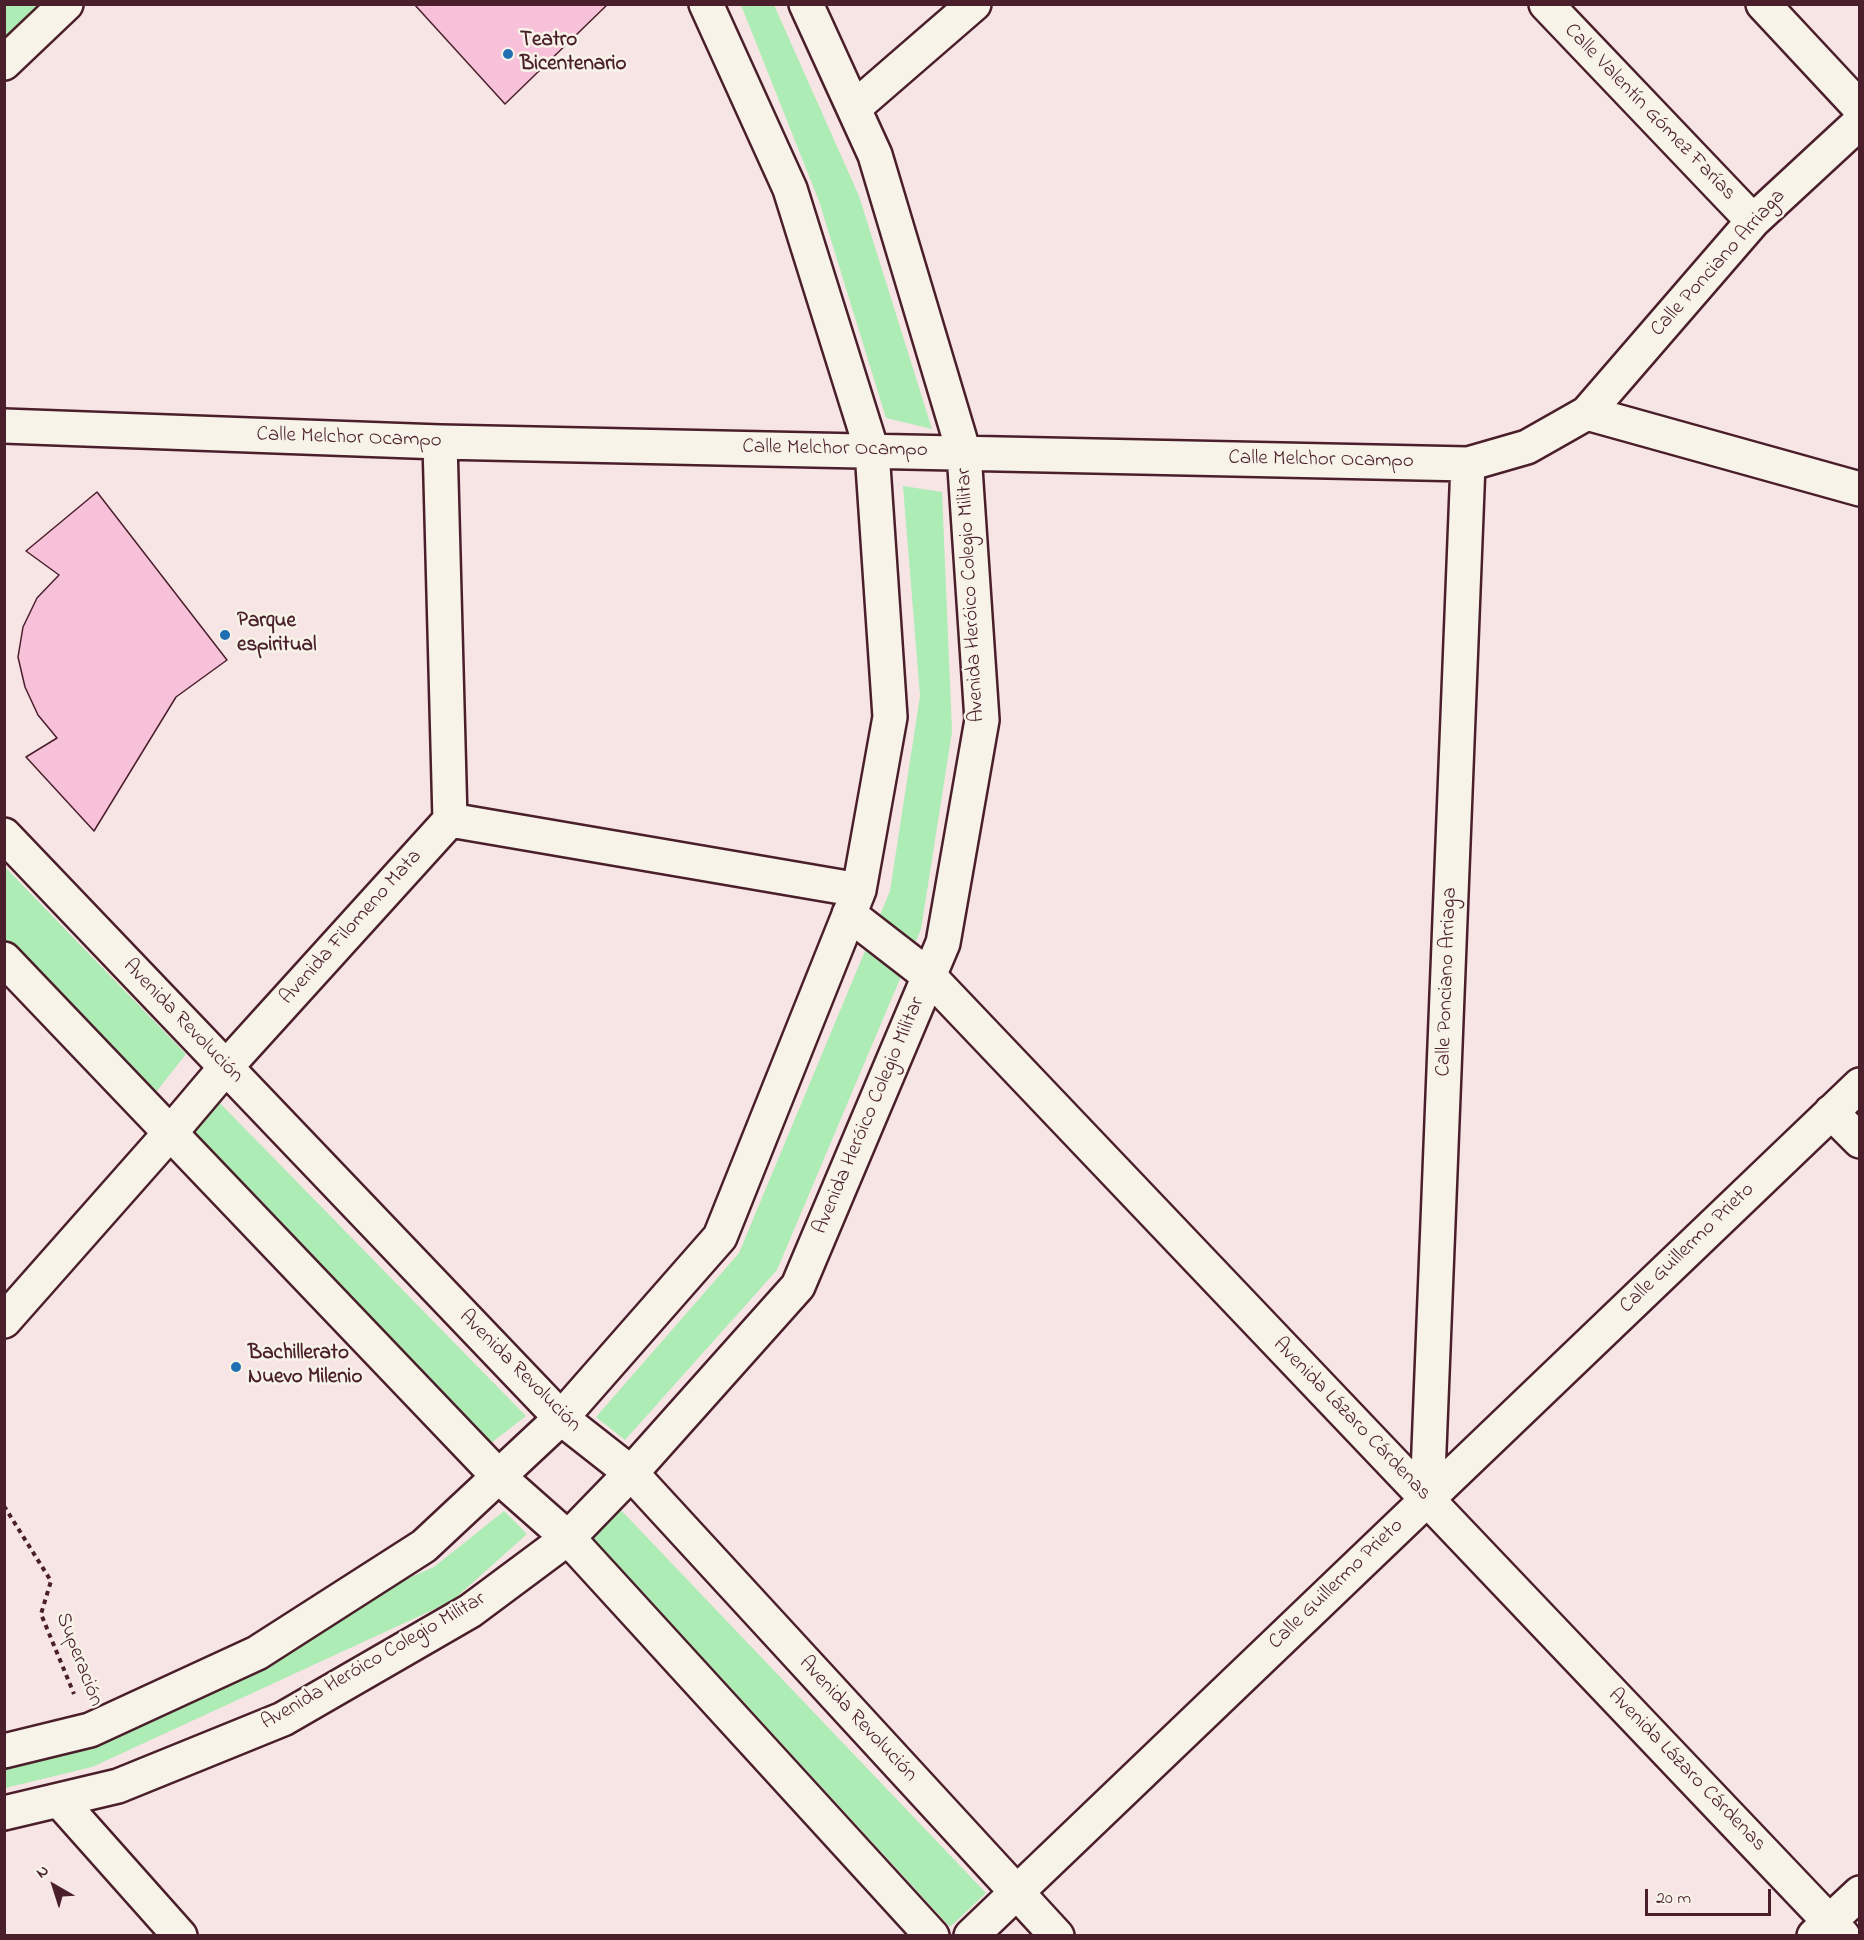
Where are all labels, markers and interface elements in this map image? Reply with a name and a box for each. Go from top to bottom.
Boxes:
street label: Calle Valentín Gómez Farías [1558,19,1740,207]
place label: Teatro Bicentenario [520,29,626,79]
marker: Teatro Bicentenario [501,47,515,61]
street label: Calle Ponciano Arriaga [1646,185,1792,343]
street label: Calle Melchor Ocampo [256,423,442,455]
street label: Calle Melchor Ocampo [742,436,928,464]
street label: Calle Melchor Ocampo [1228,447,1414,475]
street label: Avenida Heróico Colegio Militar [953,467,991,723]
place label: Parque espiritual [237,610,316,660]
marker: Parque espiritual [218,628,232,642]
street label: Avenida Filomeno Mata [276,845,428,1011]
street label: Calle Ponciano Arriaga [1432,887,1464,1077]
street label: Avenida Revolución [116,955,248,1089]
street label: Avenida Heróico Colegio Militar [809,994,931,1238]
street label: Calle Guillermo Prieto [1615,1178,1761,1320]
street label: Avenida Revolución [453,1306,585,1438]
street label: Avenida Lázaro Cárdenas [1267,1333,1435,1507]
place label: Bachillerato Nuevo Milenio [248,1342,362,1392]
marker: Bachillerato Nuevo Milenio [229,1360,243,1374]
street label: Calle Guillermo Prieto [1264,1514,1410,1656]
street label: Avenida Heróico Colegio Militar [257,1587,491,1737]
street label: Superación [49,1610,107,1710]
street label: Avenida Revolución [792,1652,922,1788]
street label: Avenida Lázaro Cárdenas [1602,1684,1770,1858]
north arrow [24,1856,84,1916]
text: N [31,1859,54,1885]
scale bar [1648,1877,1774,1915]
text: 20 m [1656,1886,1691,1912]

